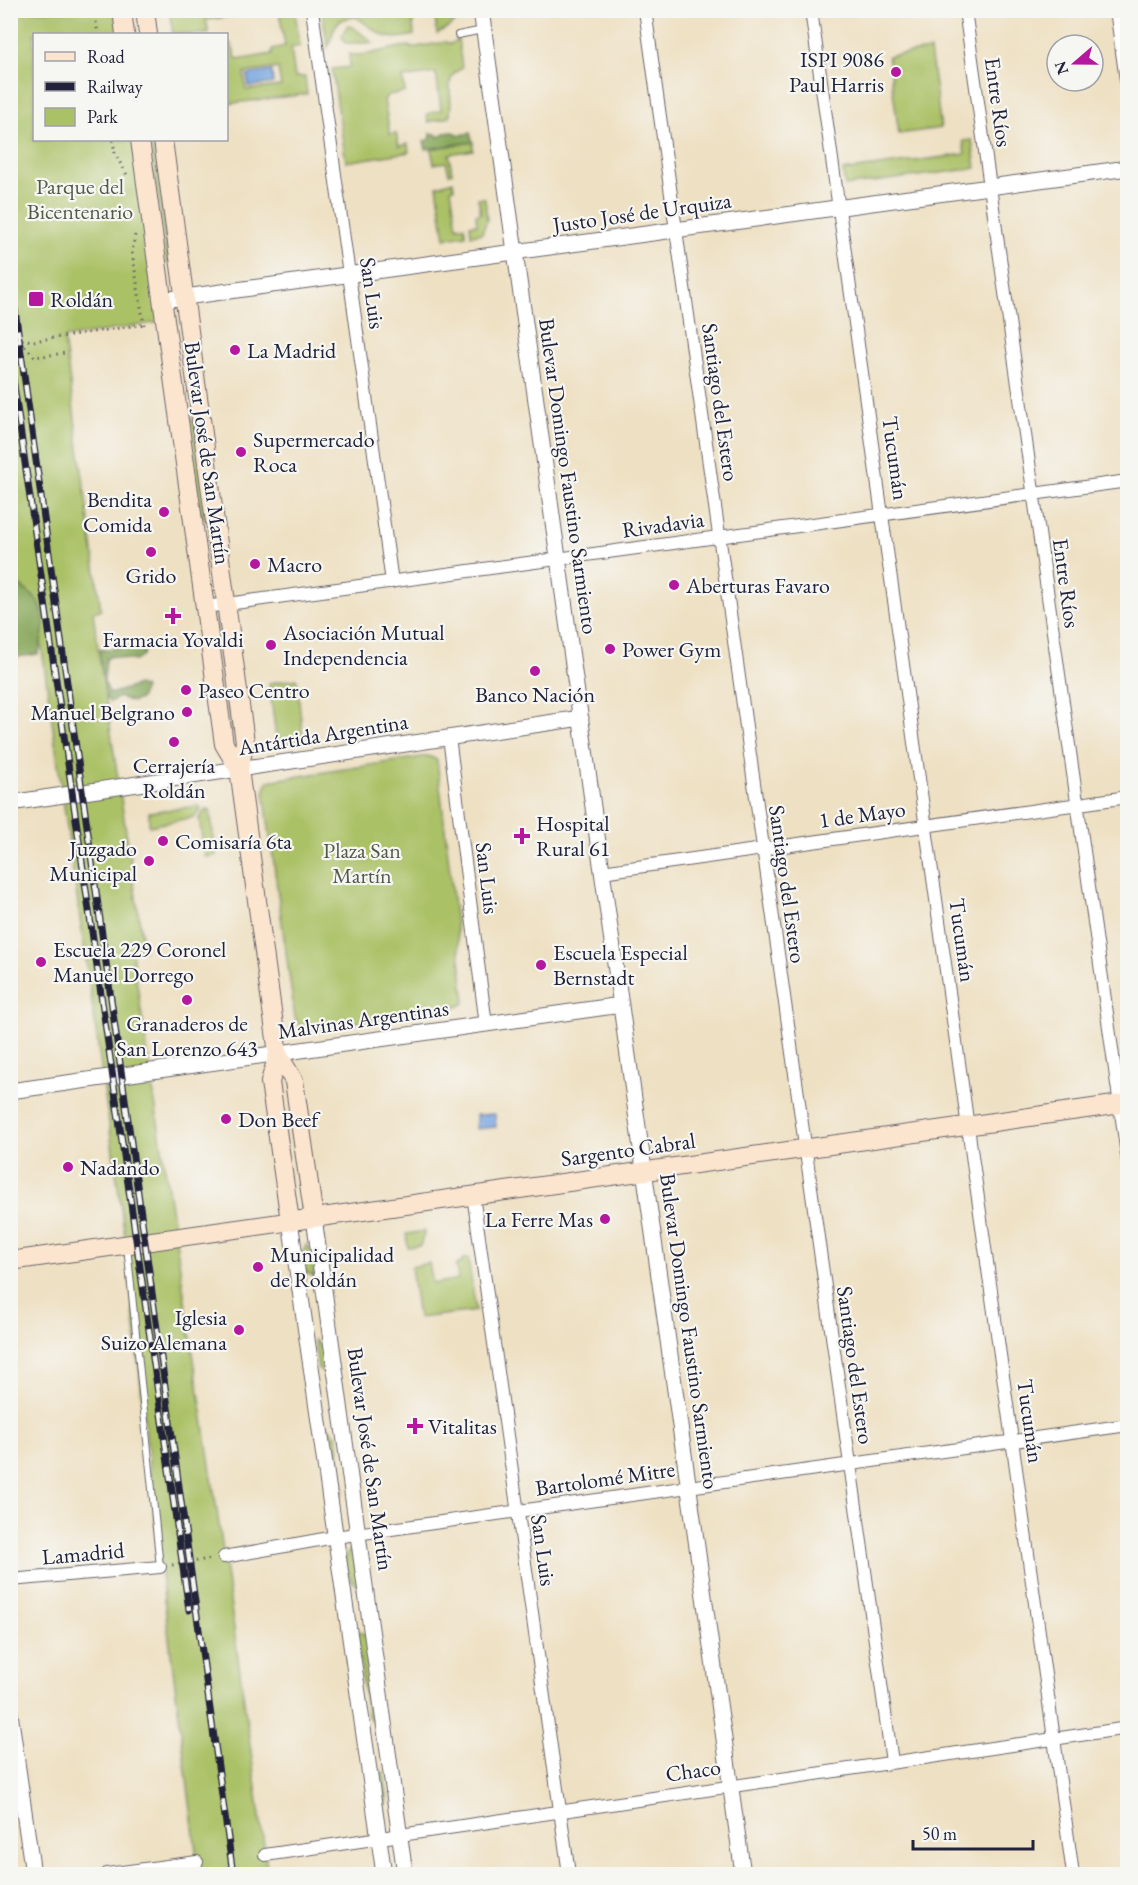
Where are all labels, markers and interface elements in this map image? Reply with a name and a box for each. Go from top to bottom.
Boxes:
legend [33,33,228,141]
north arrow [1045,33,1105,93]
text: Road [87,45,126,68]
place label: ISPI 9086 Paul Harris [789,45,884,99]
street label: Entre Ríos [978,55,1019,149]
text: N [1049,58,1073,78]
marker: ISPI 9086 Paul Harris [889,65,903,79]
text: Railway [87,75,143,98]
text: Park [87,105,118,128]
park label: Parque del Bicentenario [27,172,133,226]
street label: Justo José de Urquiza [549,186,733,240]
street label: San Luis [353,255,392,331]
place label: Roldán [50,285,113,314]
marker: Roldán [27,290,45,308]
street label: Bulevar Domingo Faustino Sarmiento [532,316,605,636]
street label: Santiago del Estero [695,321,746,483]
place label: La Madrid [247,336,337,365]
street label: Bulevar José de San Martín [177,340,238,567]
marker: La Madrid [228,343,242,357]
street label: Tucumán [875,414,916,502]
place label: Supermercado Roca [253,425,375,479]
marker: Supermercado Roca [234,445,248,459]
place label: Bendita Comida [83,485,152,539]
street label: Rivadavia [620,504,706,545]
marker: Bendita Comida [157,505,171,519]
street label: Entre Ríos [1046,536,1087,630]
marker: Grido [144,545,158,559]
place label: Macro [267,550,322,579]
marker: Macro [248,557,262,571]
place label: Grido [126,561,177,590]
place label: Aberturas Favaro [685,571,830,600]
marker: Aberturas Favaro [667,578,681,592]
marker: Farmacia Yovaldi [166,609,180,623]
place label: Asociación Mutual Independencia [282,618,445,672]
place label: Farmacia Yovaldi [102,625,244,654]
place label: Power Gym [622,635,721,664]
marker: Asociación Mutual Independencia [264,638,278,652]
marker: Power Gym [603,642,617,656]
marker: Banco Nación [528,664,542,678]
place label: Paseo Centro [198,676,310,705]
place label: Banco Nación [475,680,595,709]
marker: Paseo Centro [179,683,193,697]
place label: Manuel Belgrano [30,698,175,727]
marker: Manuel Belgrano [180,705,194,719]
street label: Antártida Argentina [235,707,410,762]
marker: Cerrajería Roldán [167,735,181,749]
place label: Cerrajería Roldán [133,751,215,805]
street label: 1 de Mayo [817,794,907,835]
street label: Santiago del Estero [762,803,813,965]
place label: Hospital Rural 61 [536,809,610,863]
place label: Comisaría 6ta [175,827,292,856]
marker: Hospital Rural 61 [513,827,531,845]
place label: Juzgado Municipal [49,834,137,888]
marker: Comisaría 6ta [156,834,170,848]
park label: Plaza San Martín [323,836,401,890]
street label: San Luis [469,841,506,916]
marker: Juzgado Municipal [142,854,156,868]
street label: Tucumán [942,896,983,984]
place label: Escuela 229 Coronel Manuel Dorrego [53,935,226,989]
place label: Escuela Especial Bernstadt [553,938,688,992]
marker: Escuela 229 Coronel Manuel Dorrego [34,955,48,969]
marker: Escuela Especial Bernstadt [534,958,548,972]
marker: Granaderos de San Lorenzo 643 [180,993,194,1007]
street label: Malvinas Argentinas [276,993,451,1046]
place label: Granaderos de San Lorenzo 643 [116,1009,258,1063]
place label: Don Beef [238,1105,321,1134]
marker: Don Beef [219,1112,233,1126]
street label: Sargento Cabral [559,1126,697,1173]
place label: Nadando [80,1153,160,1182]
marker: Nadando [61,1160,75,1174]
street label: Bulevar Domingo Faustino Sarmiento [653,1171,726,1491]
place label: La Ferre Mas [485,1205,593,1234]
marker: La Ferre Mas [598,1212,612,1226]
place label: Municipalidad de Roldán [270,1240,395,1294]
marker: Municipalidad de Roldán [251,1260,265,1274]
street label: Santiago del Estero [830,1284,881,1446]
place label: Iglesia Suizo Alemana [101,1303,227,1357]
marker: Iglesia Suizo Alemana [232,1323,246,1337]
street label: Bulevar José de San Martín [340,1346,401,1573]
street label: Tucumán [1010,1377,1051,1465]
place label: Vitalitas [428,1412,497,1441]
marker: Vitalitas [406,1417,424,1435]
street label: Bartolomé Mitre [533,1454,677,1503]
street label: San Luis [524,1512,563,1588]
street label: Lamadrid [41,1535,126,1572]
street label: Chaco [664,1752,722,1789]
scale bar [913,1813,1033,1851]
text: 50 m [922,1822,957,1845]

